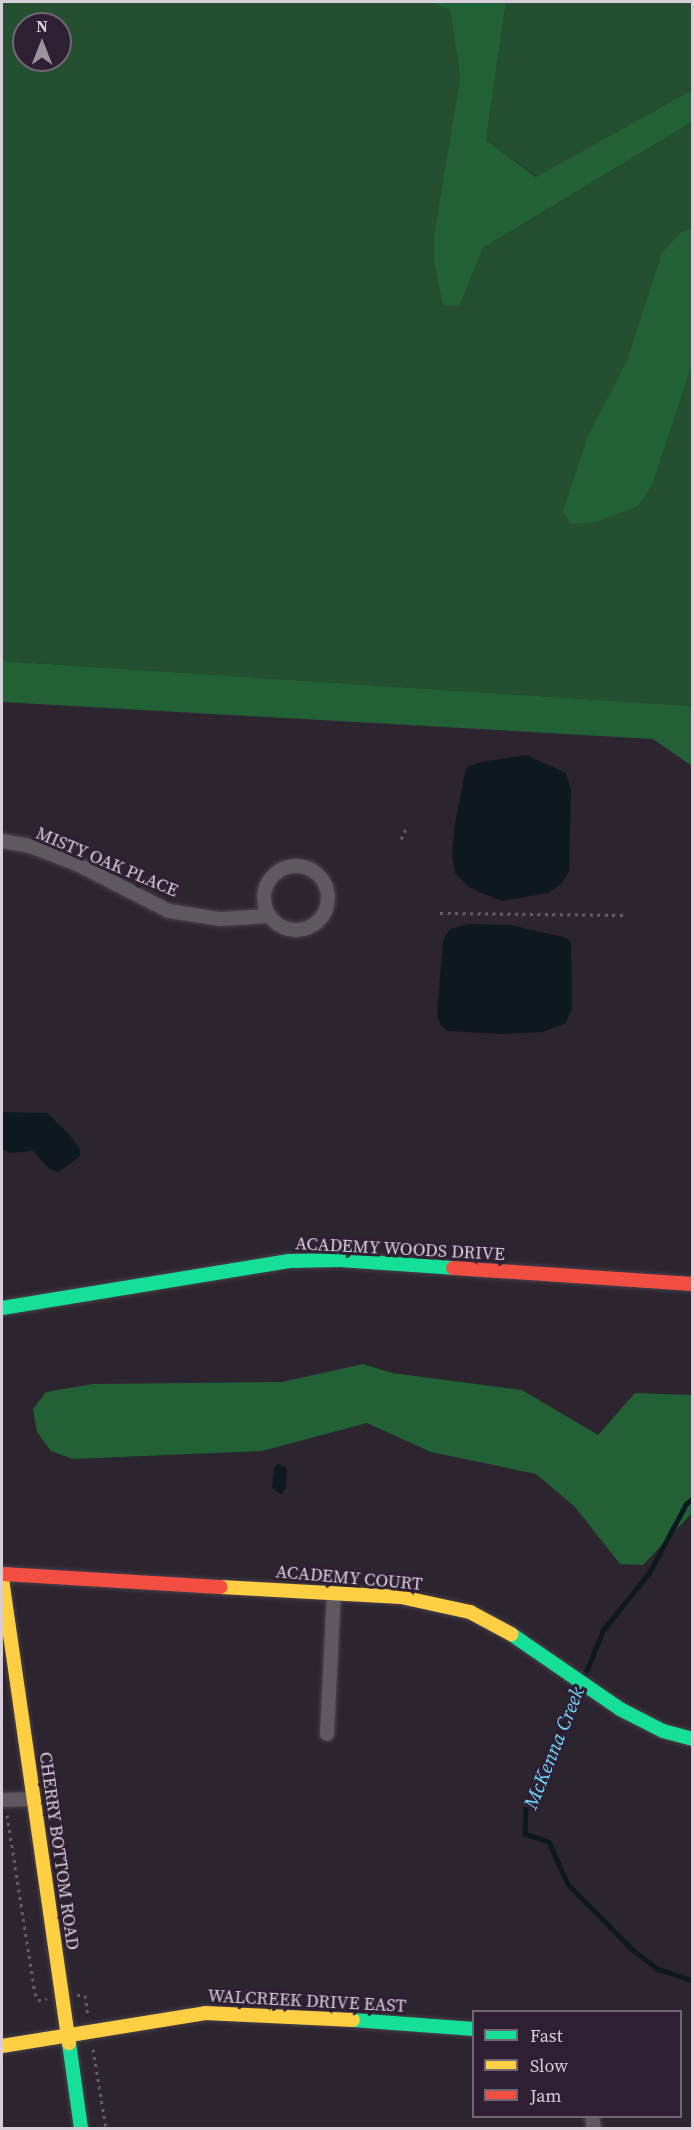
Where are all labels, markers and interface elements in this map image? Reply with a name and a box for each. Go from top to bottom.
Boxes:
north arrow [12,12,72,72]
text: N [36,15,48,37]
street label: MISTY OAK PLACE [32,822,182,902]
street label: ACADEMY WOODS DRIVE [294,1233,506,1265]
street label: ACADEMY COURT [274,1561,424,1595]
water label: McKenna Creek [519,1683,589,1813]
street label: CHERRY BOTTOM ROAD [34,1750,84,1952]
street label: WALCREEK DRIVE EAST [207,1985,407,2017]
legend [472,2010,682,2118]
text: Fast [530,2023,563,2048]
text: Slow [530,2053,568,2078]
text: Jam [530,2083,562,2108]

